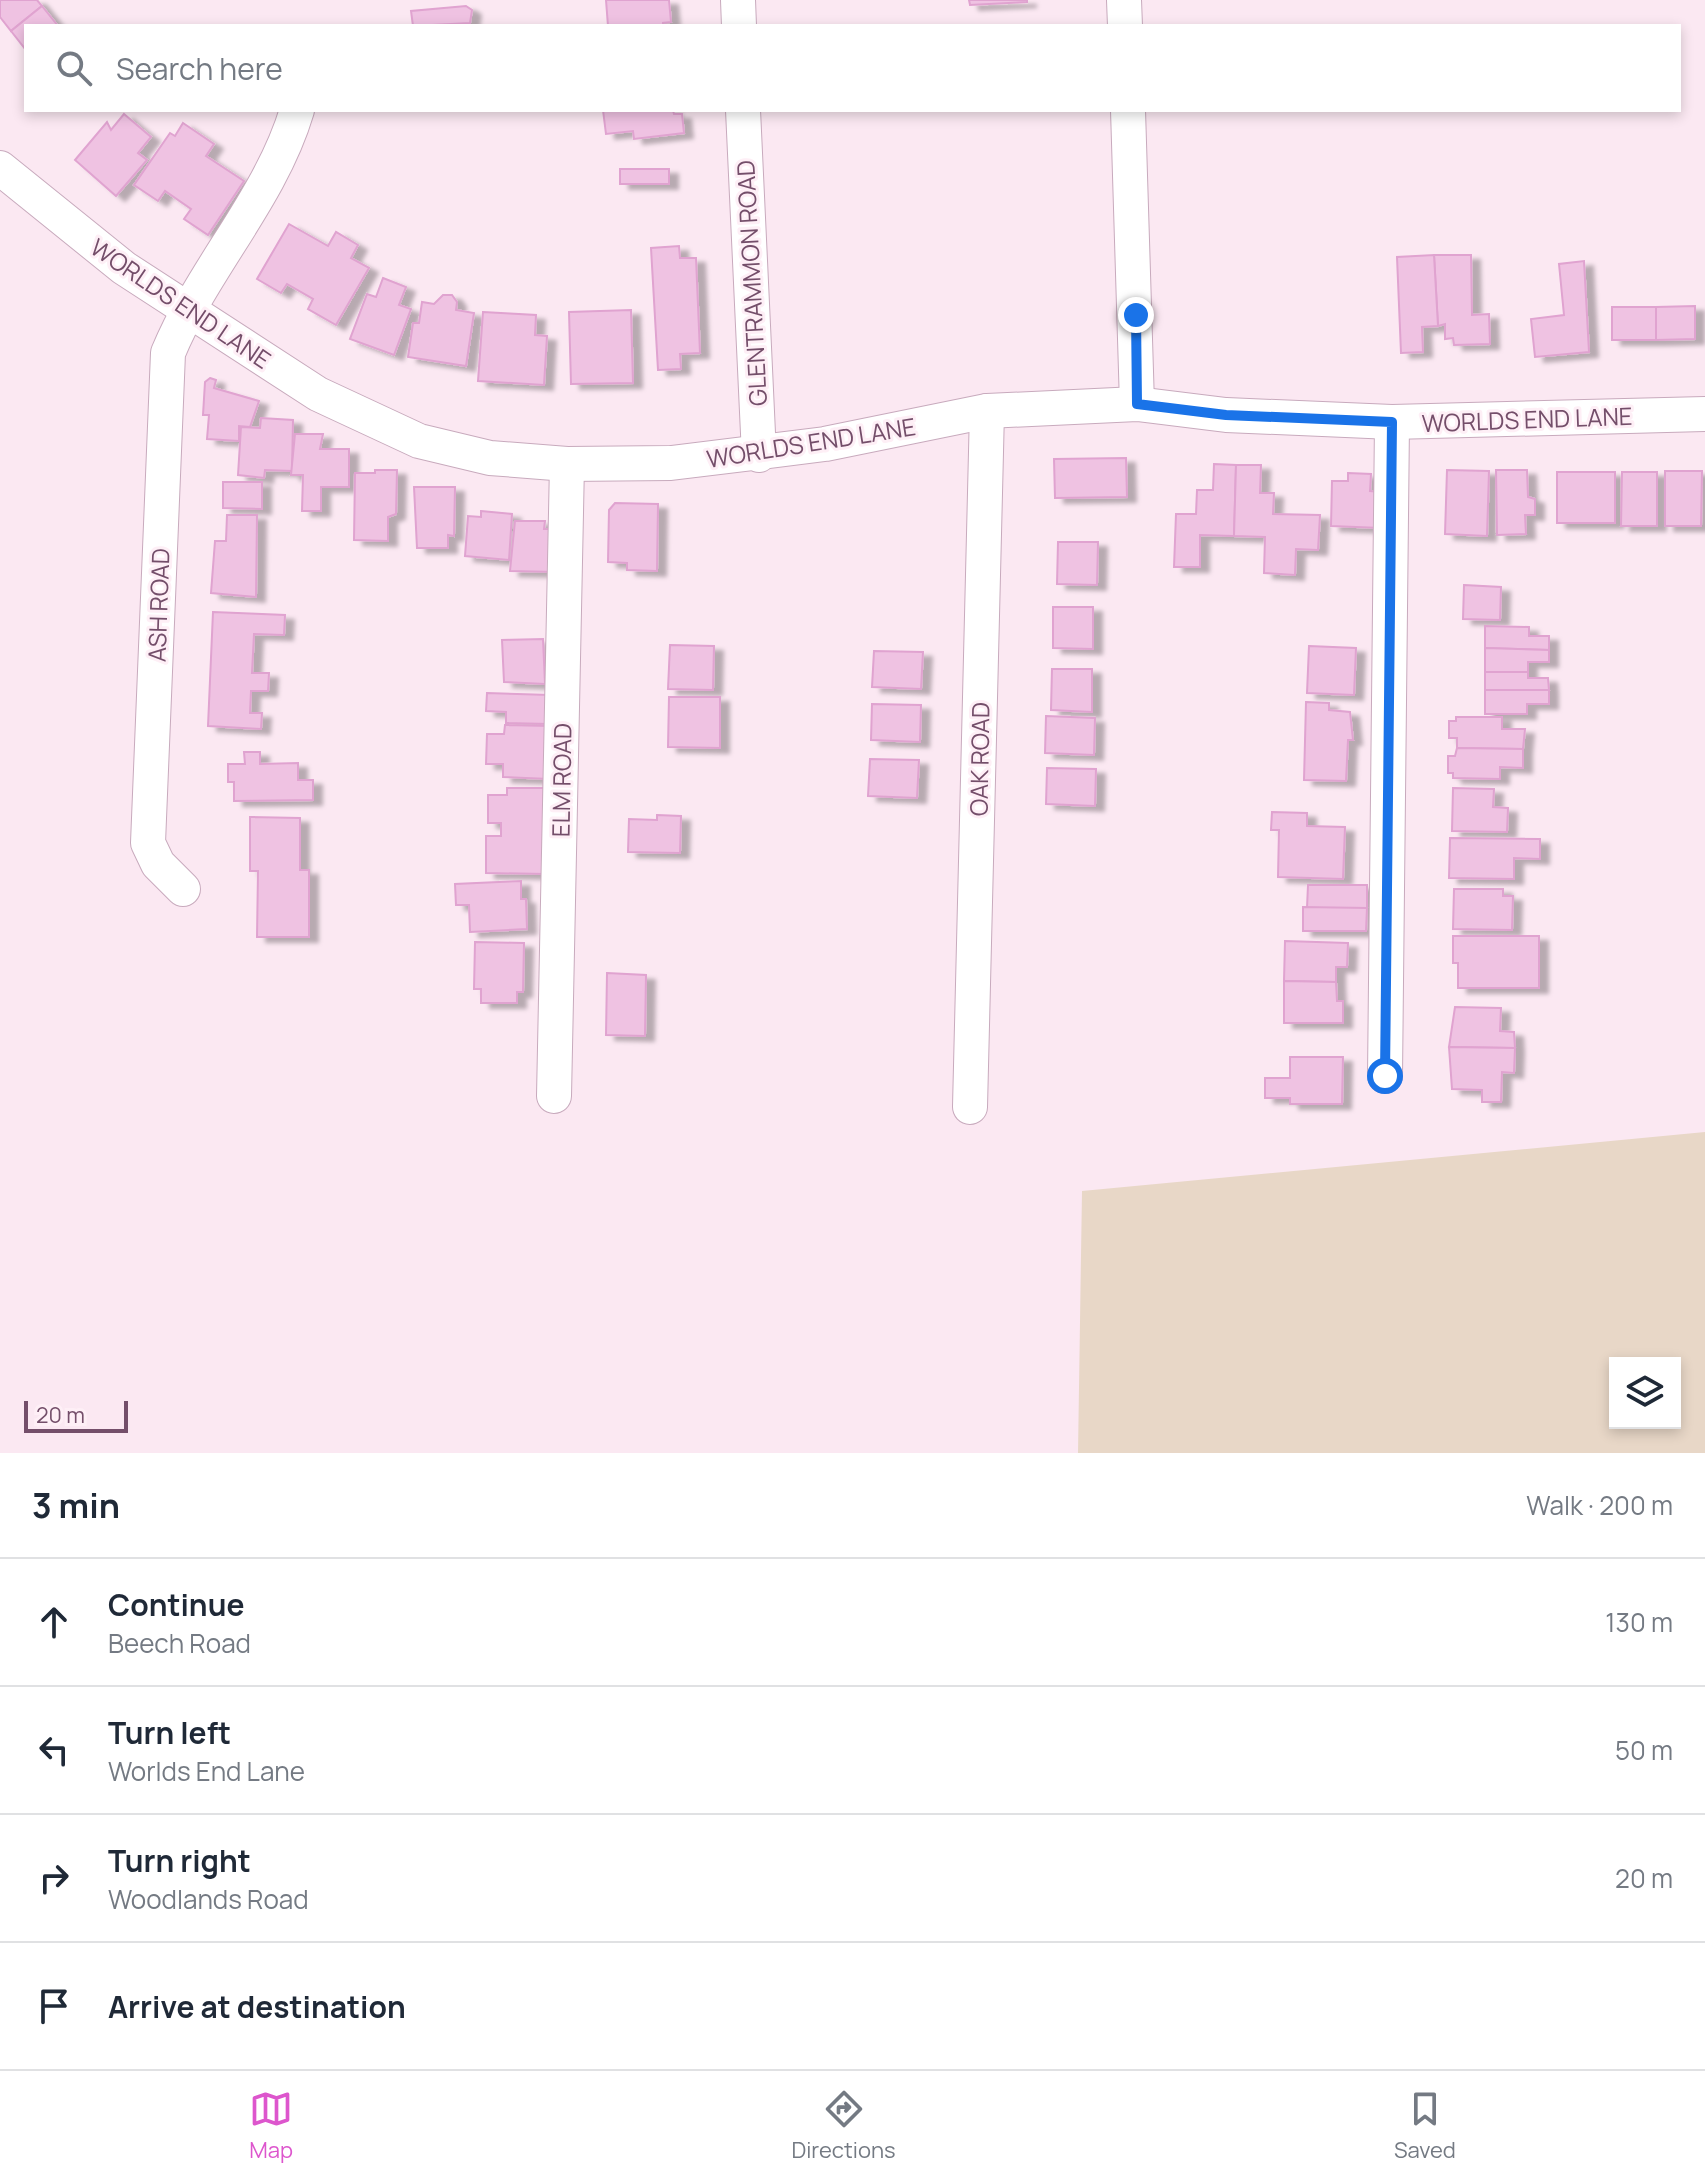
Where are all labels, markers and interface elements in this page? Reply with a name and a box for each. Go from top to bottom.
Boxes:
search box [24,24,1681,112]
icon: search [52,46,96,90]
text: Search here [116,48,283,89]
street label: GLENTRAMMON ROAD [728,159,774,407]
street label: WORLDS END LANE [84,230,278,376]
route end [1118,297,1154,333]
street label: WORLDS END LANE [1421,399,1633,439]
street label: WORLDS END LANE [704,409,918,475]
street label: ASH ROAD [140,547,176,663]
street label: OAK ROAD [962,702,996,816]
street label: ELM ROAD [544,723,578,837]
route start [1367,1058,1403,1094]
map controls [1609,1357,1681,1429]
button: layers [1609,1357,1681,1429]
scale bar [24,1397,128,1433]
text: 20 m [36,1400,85,1430]
text: 3 min [32,1482,120,1528]
text: Walk · 200 m [1526,1487,1673,1523]
text: Continue [108,1584,244,1625]
icon: ahead [32,1600,76,1644]
text: 130 m [1605,1604,1673,1640]
text: Beech Road [108,1625,251,1661]
text: Turn left [108,1712,231,1753]
icon: left [32,1728,76,1772]
text: 50 m [1615,1732,1673,1768]
text: Worlds End Lane [108,1753,305,1789]
text: Turn right [108,1840,251,1881]
icon: right [32,1856,76,1900]
text: 20 m [1615,1860,1673,1896]
text: Woodlands Road [108,1881,309,1917]
icon: arrive [32,1984,76,2028]
text: Arrive at destination [108,1986,406,2027]
tab: Map [249,2087,293,2165]
tab: Directions [791,2087,896,2165]
tab: Saved [1394,2087,1456,2165]

